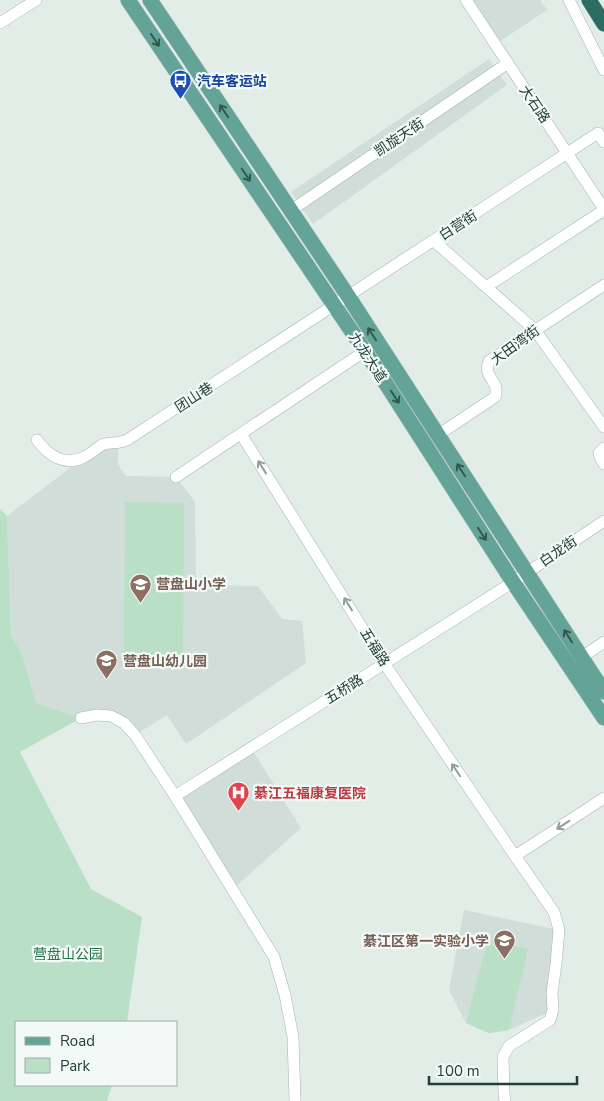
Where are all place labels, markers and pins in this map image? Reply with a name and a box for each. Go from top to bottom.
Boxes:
bus stop icon: 汽车客运站 [169,69,193,100]
place label: 汽车客运站 [197,72,267,91]
school or university icon: 营盘山小学 [128,572,152,603]
place label: 营盘山小学 [156,575,226,594]
school or university icon: 营盘山幼儿园 [95,649,119,680]
place label: 营盘山幼儿园 [123,652,207,671]
hospital icon: 綦江五福康复医院 [226,781,250,812]
place label: 綦江五福康复医院 [254,784,366,803]
school or university icon: 綦江区第一实验小学 [493,929,517,960]
place label: 綦江区第一实验小学 [363,932,489,951]

